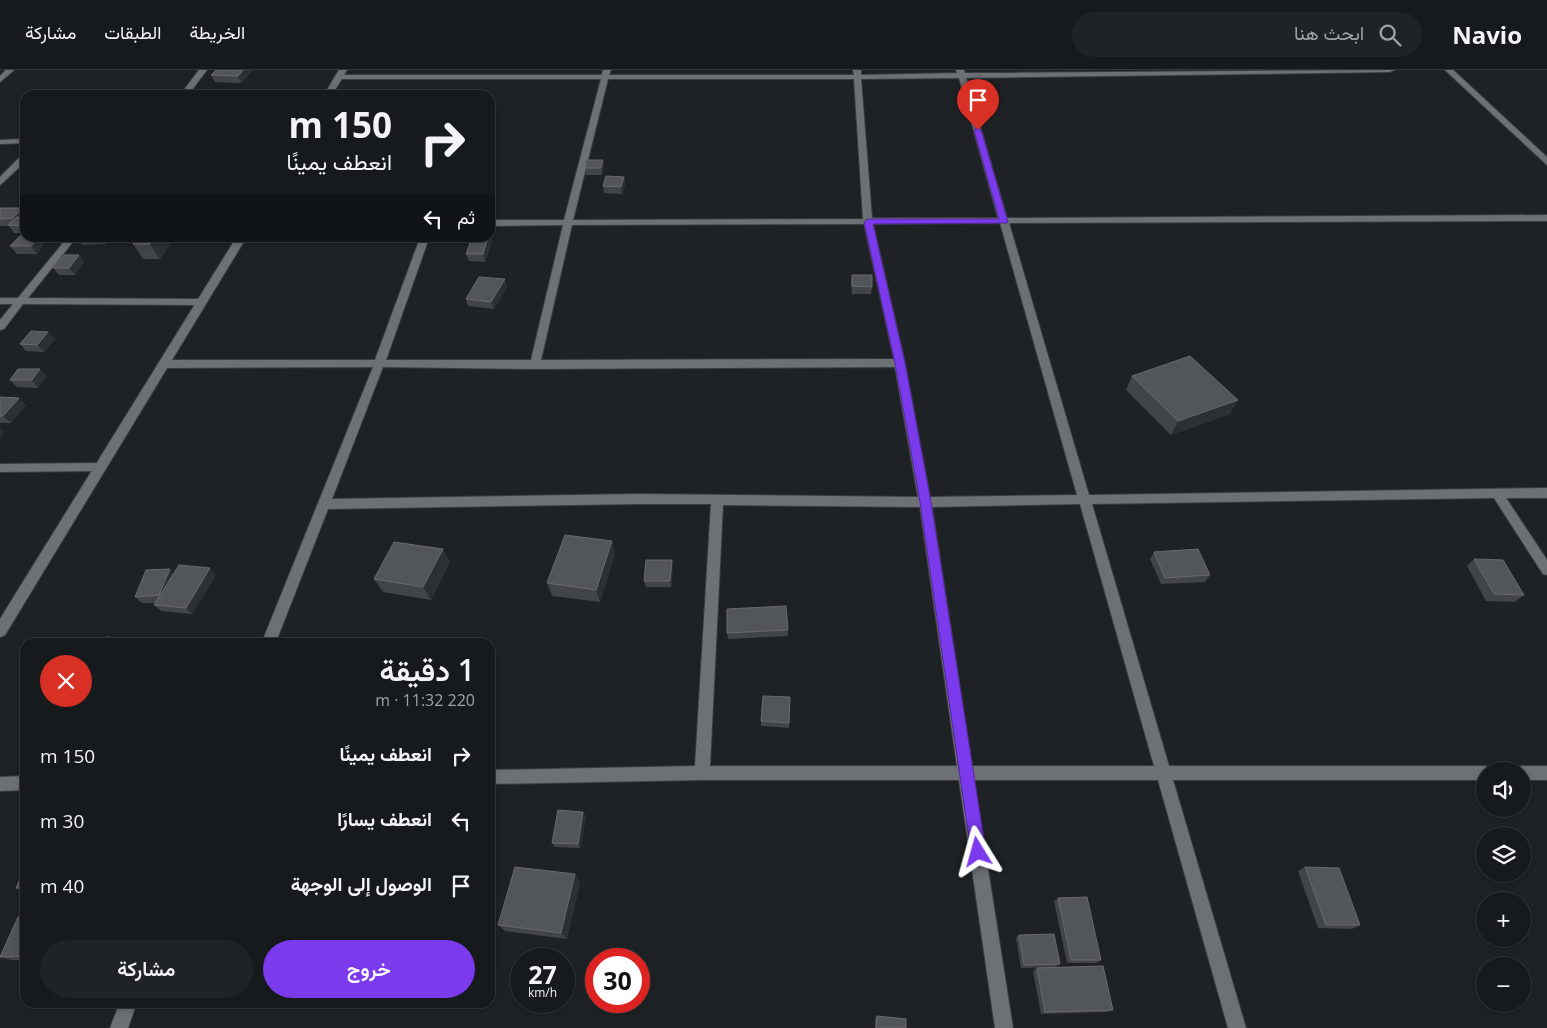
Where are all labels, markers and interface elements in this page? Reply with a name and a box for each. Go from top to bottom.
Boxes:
search box [1072,12,1422,57]
text: Navio [1452,18,1522,51]
text: مشاركة [25,20,76,44]
text: الطبقات [104,20,161,44]
text: الخريطة [189,20,245,44]
text: ابحث هنا [1294,20,1364,46]
icon: search [1376,21,1404,49]
pin [957,79,999,130]
icon: arrive [964,86,992,114]
text: 150 m [288,101,392,148]
icon: right [410,110,475,175]
text: انعطف يمينًا [286,146,392,176]
text: ثم [457,204,475,230]
icon: left [419,205,447,233]
text: 1 دقيقة [380,649,475,690]
button: close [40,655,92,707]
text: 220 m · 11:32 [375,689,475,711]
text: انعطف يمينًا [339,741,432,767]
icon: right [447,742,475,770]
text: 150 m [40,743,95,769]
map controls [1476,762,1531,1012]
button: sound [1476,762,1531,817]
text: انعطف يسارًا [337,806,432,832]
icon: left [447,807,475,835]
text: 30 m [40,808,84,834]
position arrow [951,825,1003,877]
button: layers [1476,827,1531,882]
text: الوصول إلى الوجهة [291,871,432,897]
icon: arrive [447,872,475,900]
text: 40 m [40,873,84,899]
button: + [1476,892,1531,947]
button: مشاركة [40,940,253,998]
button: خروج [263,940,475,998]
speed limit sign: 30 [585,948,650,1013]
text: 27 [528,957,557,991]
button: − [1476,957,1531,1012]
text: km/h [528,984,557,1001]

